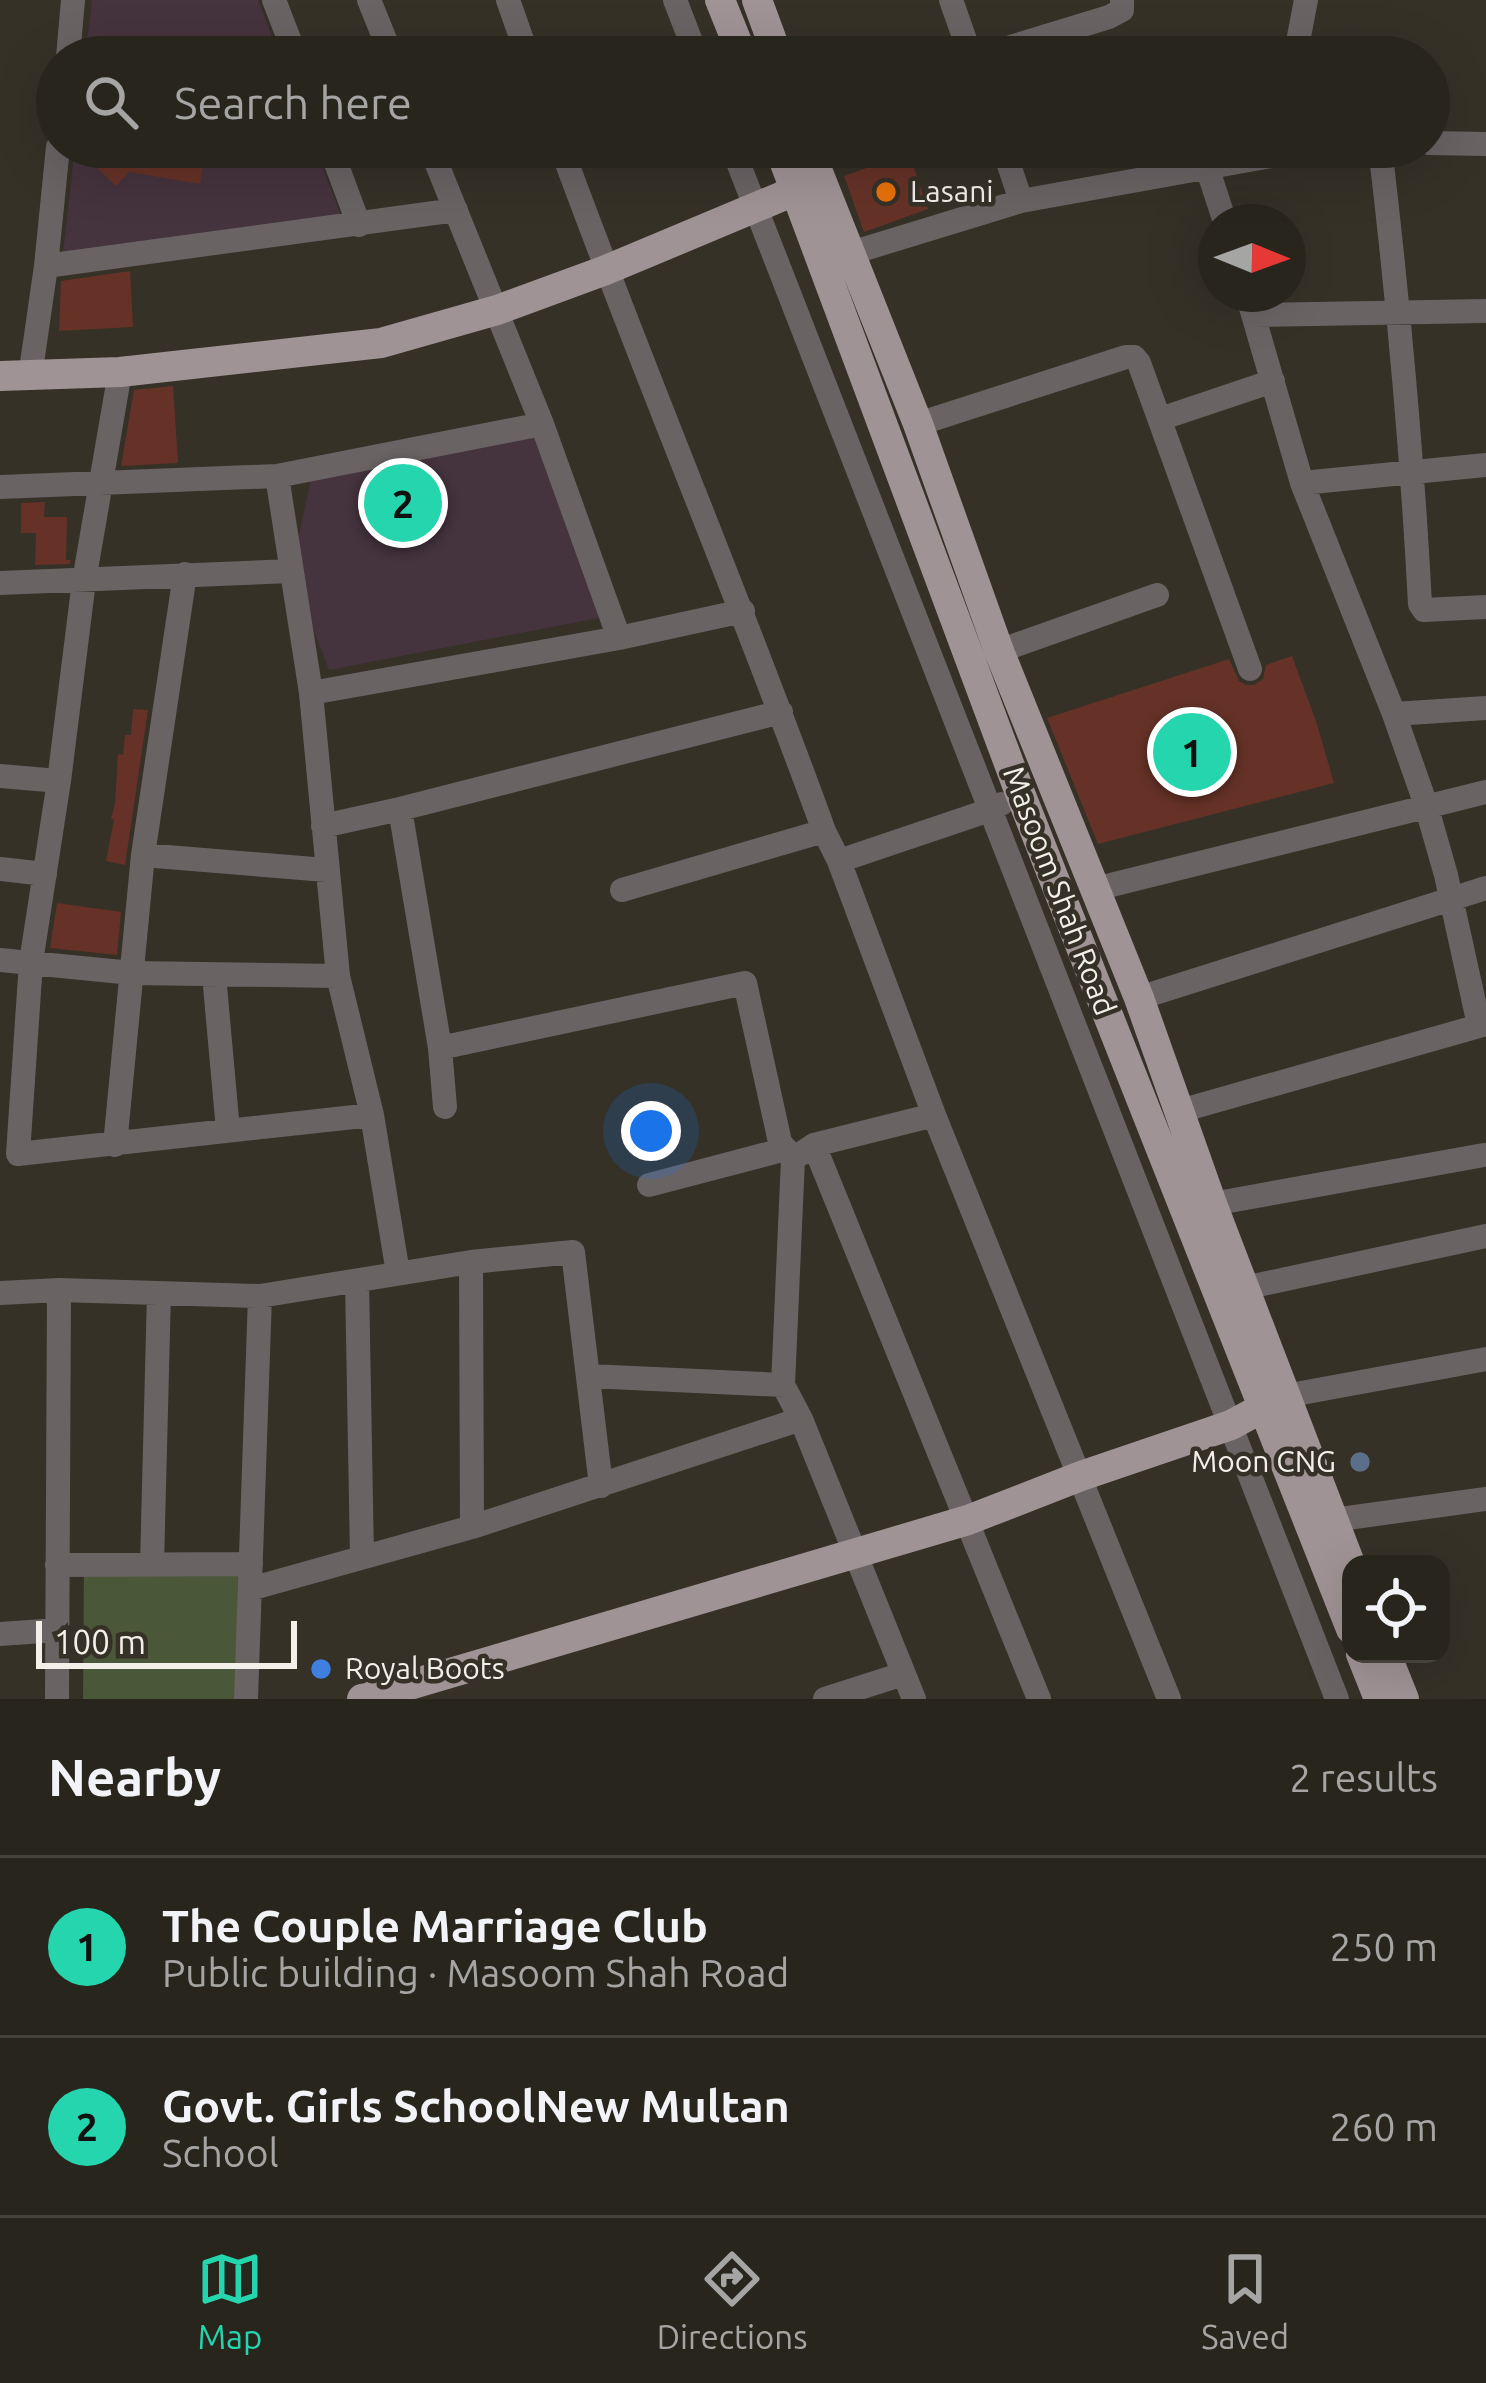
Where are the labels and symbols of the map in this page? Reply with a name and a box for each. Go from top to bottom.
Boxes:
place label: Lasani [910,174,994,208]
marker: Lasani [873,179,899,205]
north arrow [1198,204,1306,312]
pin: 2 [364,458,442,548]
pin: 1 [1153,707,1231,797]
street label: Masoom Shah Road [997,761,1123,1020]
your location [621,1101,681,1161]
place label: Moon CNG [1191,1444,1336,1478]
marker: Moon CNG [1347,1449,1373,1475]
scale bar [36,1615,297,1668]
place label: Royal Boots [345,1651,505,1685]
marker: Royal Boots [308,1656,334,1682]

